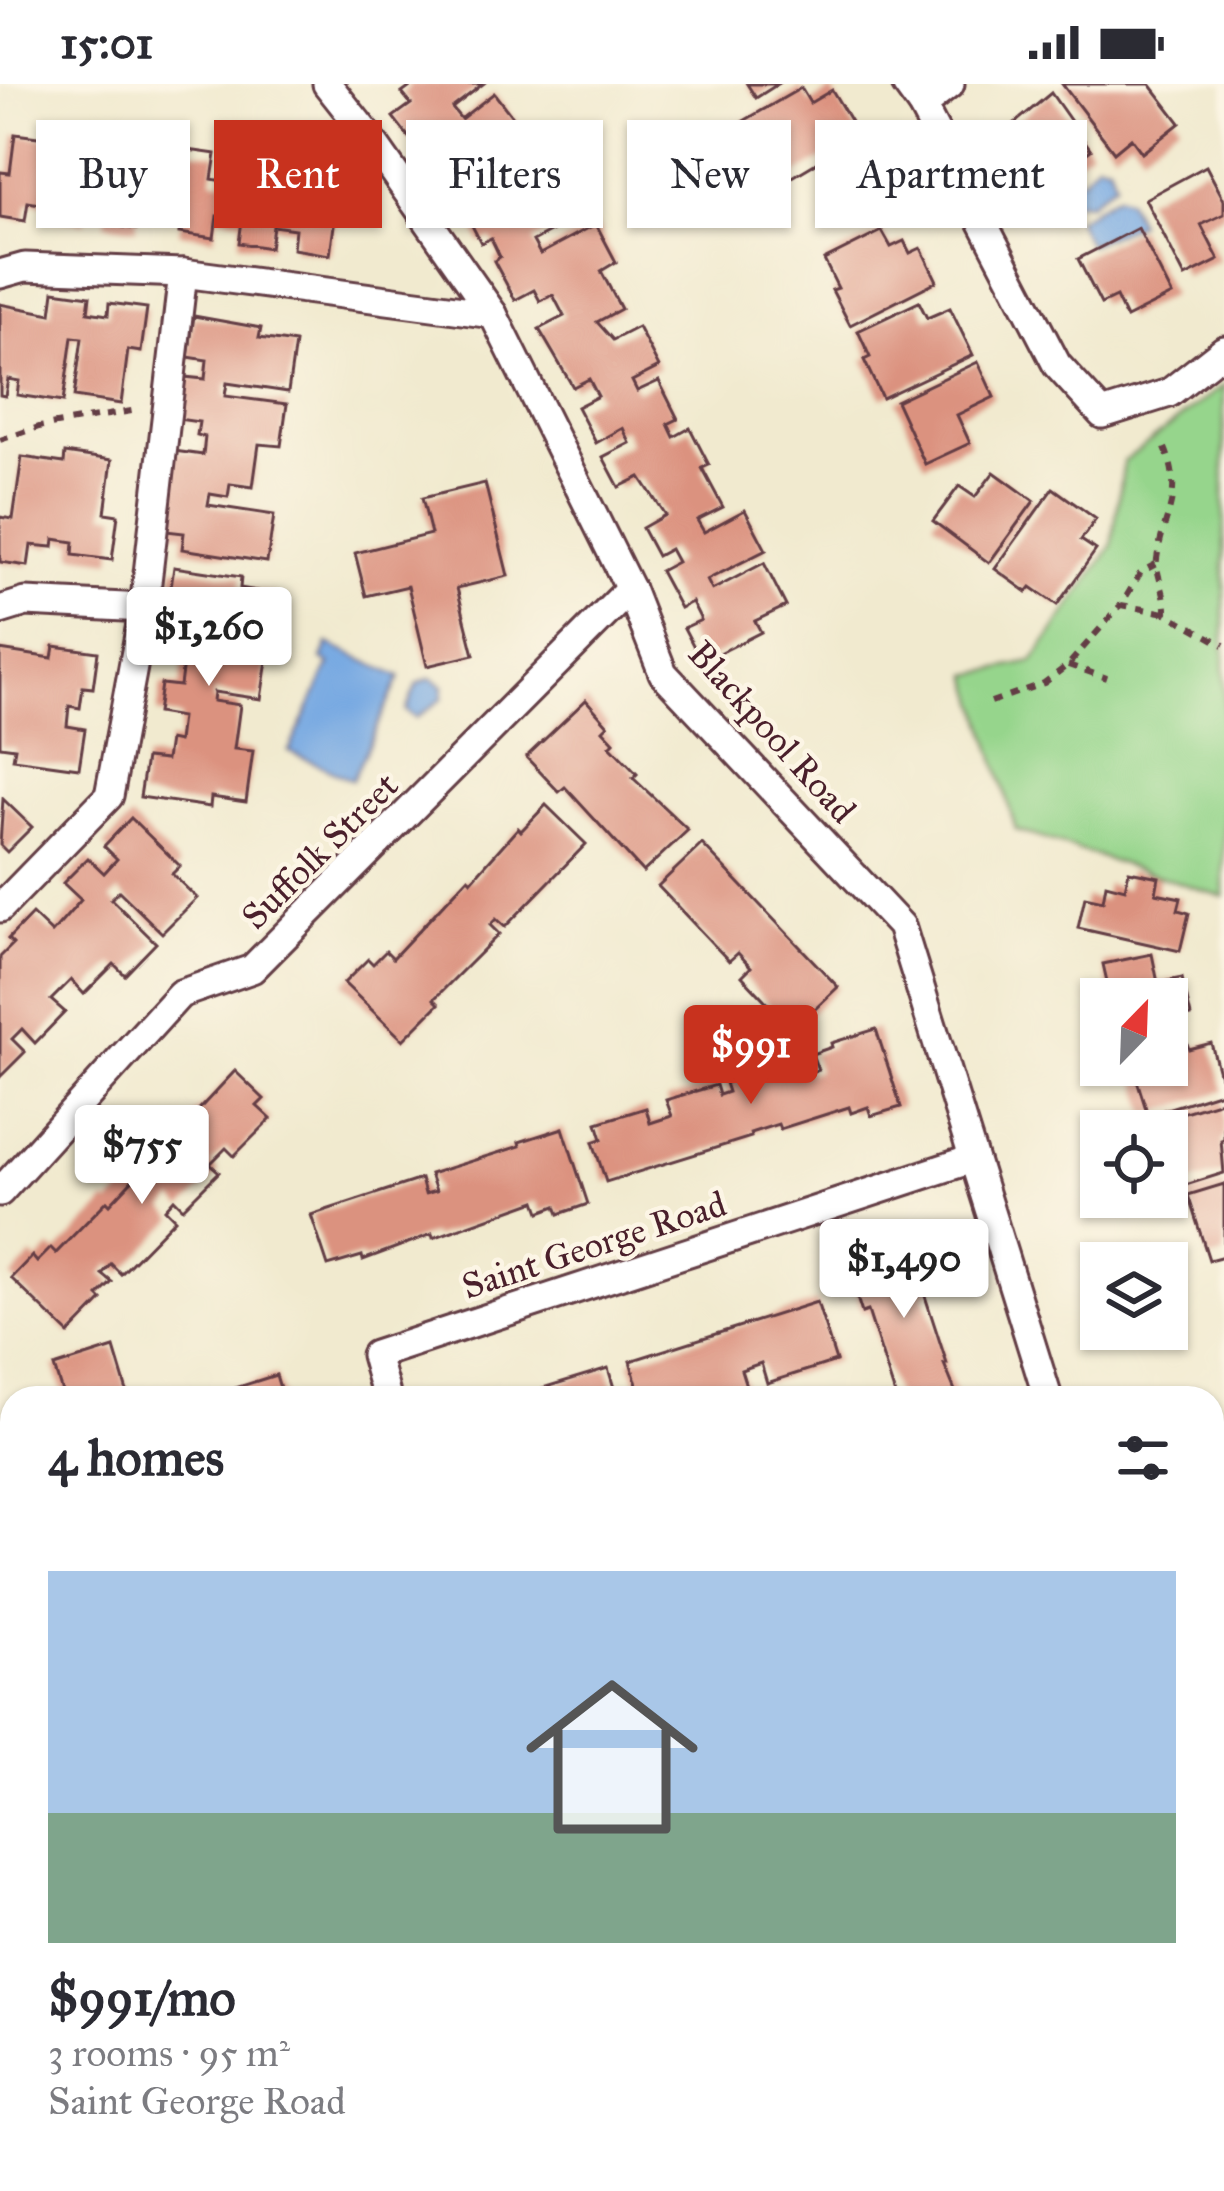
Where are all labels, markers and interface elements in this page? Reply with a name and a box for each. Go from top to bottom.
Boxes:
text: 15:01 [60,15,153,70]
chip: Buy [36,120,190,228]
chip: Rent [214,120,382,228]
chip: Filters [406,120,603,228]
chip: New [627,120,791,228]
chip: Apartment [815,120,1087,228]
pin: $1,260 [111,587,307,689]
text: $1,260 [154,602,264,650]
street label: Blackpool Road [679,632,865,832]
street label: Suffolk Street [233,763,408,938]
north arrow [1080,978,1188,1086]
map controls [1080,978,1188,1350]
pin: $991 [680,1005,822,1107]
text: $991 [711,1020,791,1068]
pin: $755 [71,1105,213,1207]
button: locate [1080,1110,1188,1218]
text: $755 [102,1120,182,1168]
street label: Saint George Road [456,1182,732,1308]
pin: $1,490 [806,1219,1002,1321]
text: $1,490 [846,1234,962,1282]
button: layers [1080,1242,1188,1350]
icon: filters [1110,1425,1176,1491]
text: 4 homes [48,1427,224,1489]
icon: home [504,1649,720,1865]
text: $991/mo [48,1967,236,2029]
text: 3 rooms · 95 m² [48,2029,290,2077]
text: Saint George Road [48,2077,346,2125]

